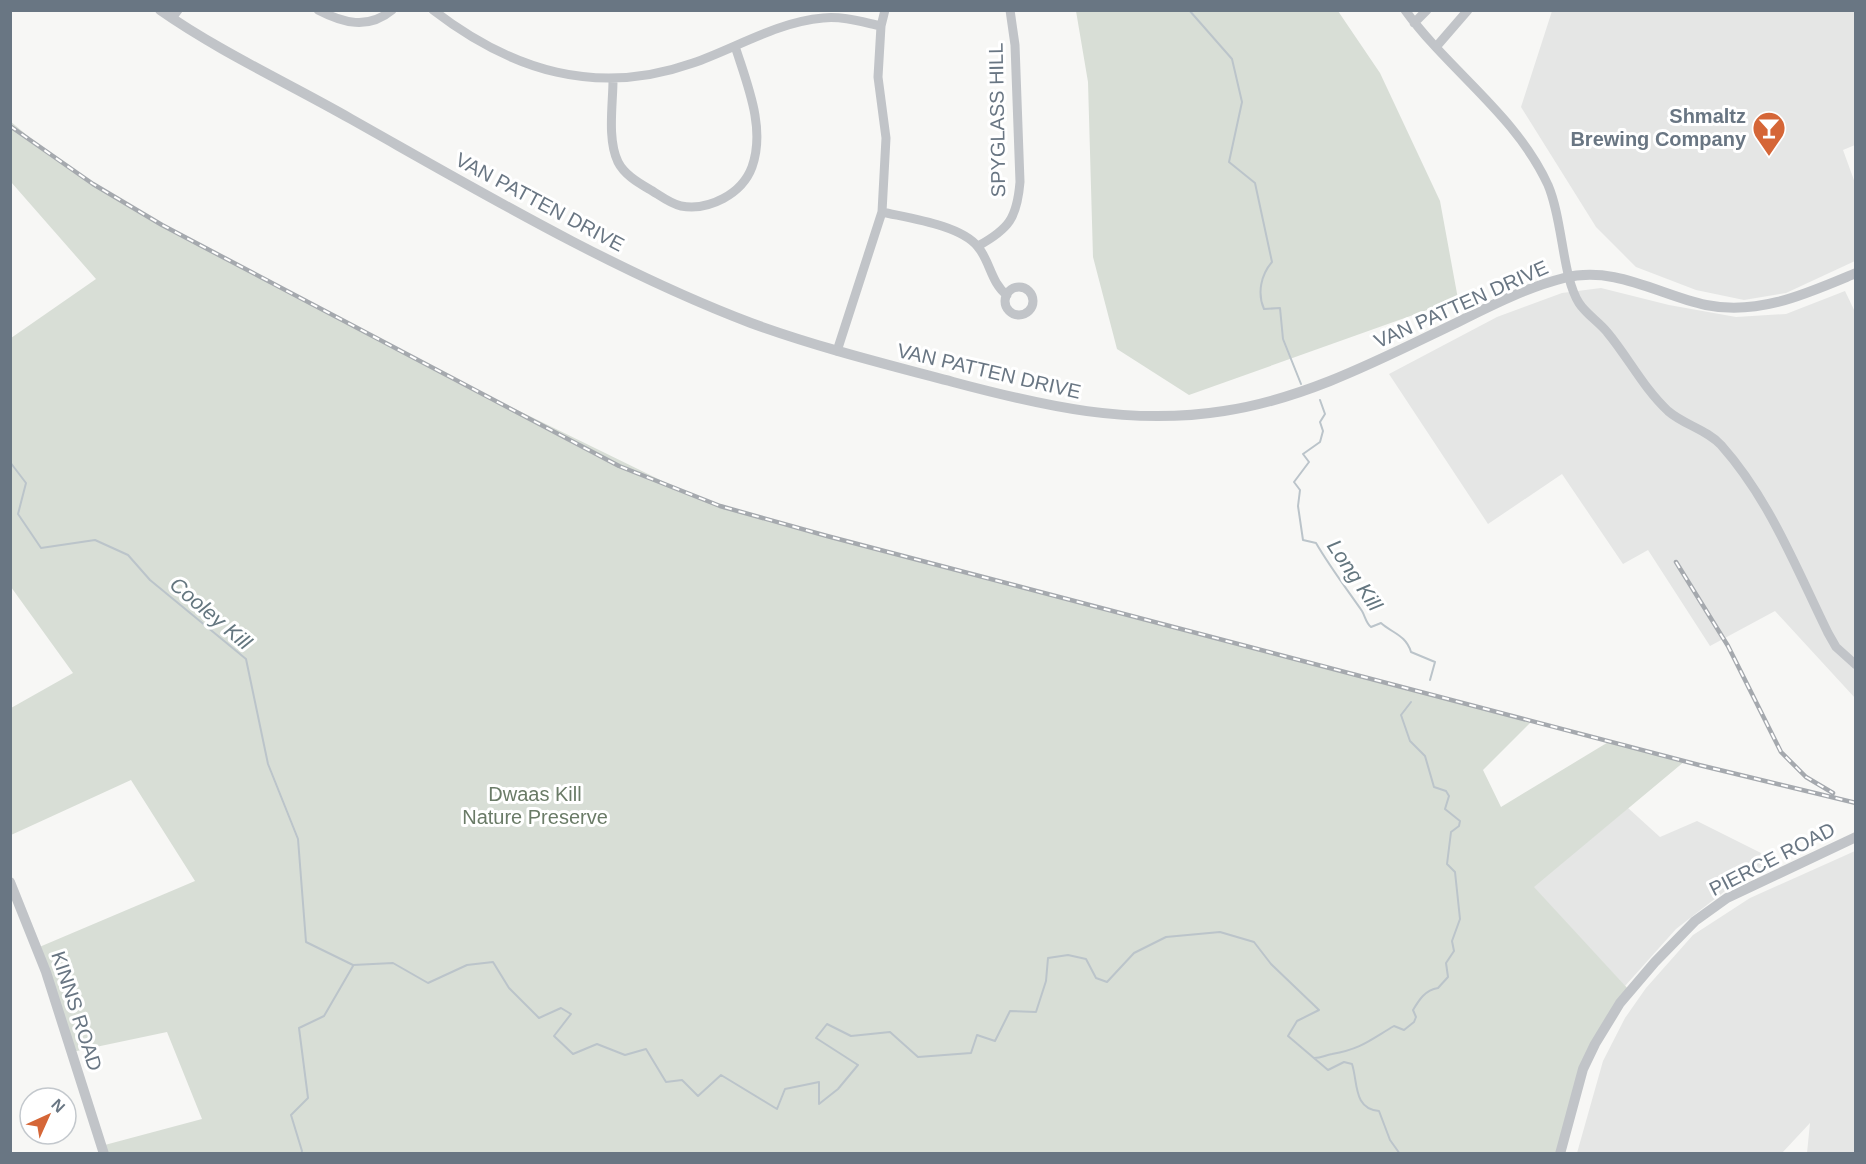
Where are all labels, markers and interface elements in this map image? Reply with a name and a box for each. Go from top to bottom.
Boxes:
street label: SPYGLASS HILL [985,43,1009,197]
place label: Shmaltz Brewing Company [1570,105,1747,150]
bar icon: Shmaltz Brewing Company [1751,110,1787,157]
street label: VAN PATTEN DRIVE [452,148,628,256]
street label: VAN PATTEN DRIVE [1371,256,1551,352]
street label: VAN PATTEN DRIVE [895,339,1083,403]
water label: Long Kill [1323,535,1388,616]
water label: Cooley Kill [166,572,257,655]
park label: Dwaas Kill Nature Preserve [462,783,608,828]
street label: PIERCE ROAD [1706,818,1838,900]
street label: KINNS ROAD [47,948,107,1074]
north arrow [18,1086,78,1146]
text: N [48,1096,68,1116]

